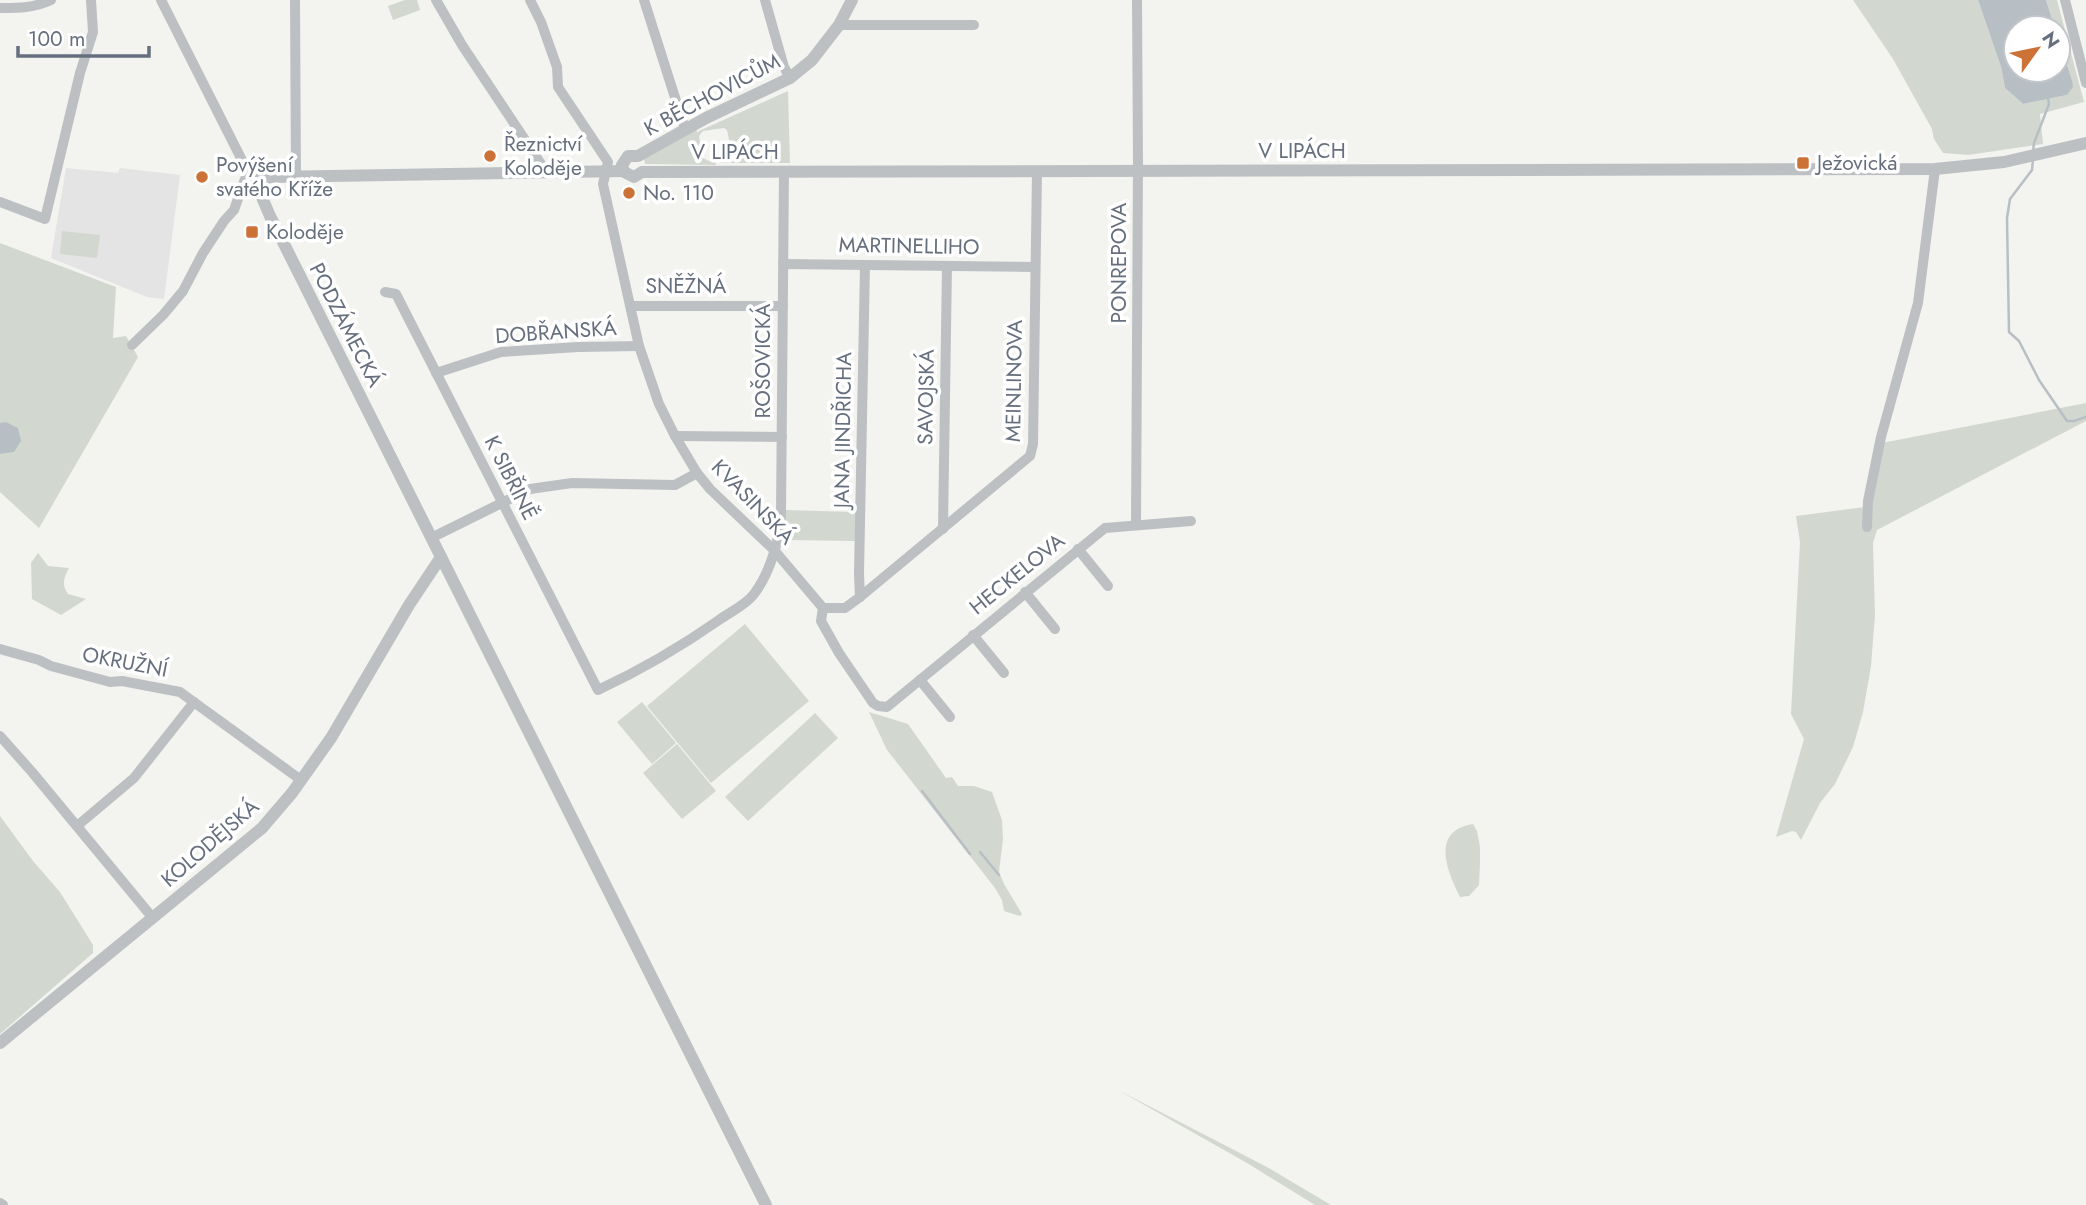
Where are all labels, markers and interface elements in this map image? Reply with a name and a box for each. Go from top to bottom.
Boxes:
scale bar [18,14,149,58]
north arrow [2002,14,2072,84]
text: 100 m [28,24,85,54]
text: N [2035,26,2066,54]
street label: K BĚCHOVICŮM [639,46,785,144]
place label: Řeznictví Koloděje [504,129,584,183]
street label: V LIPÁCH [1258,136,1346,166]
street label: V LIPÁCH [691,137,779,167]
marker: Řeznictví Koloděje [482,148,498,164]
place label: Ježovická [1814,148,1898,178]
place label: Povýšení svatého Kříže [216,150,333,204]
marker: Ježovická [1795,155,1811,171]
marker: Povýšení svatého Kříže [194,169,210,185]
place label: No. 110 [643,178,714,208]
marker: No. 110 [621,185,637,201]
street label: PONREPOVA [1104,202,1134,323]
place label: Koloděje [266,217,344,247]
marker: Koloděje [244,224,260,240]
street label: MARTINELLIHO [838,230,980,262]
street label: PODZÁMECKÁ [302,258,390,392]
street label: SNĚŽNÁ [646,271,727,301]
street label: ROŠOVICKÁ [748,303,778,418]
street label: DOBŘANSKÁ [494,313,618,351]
street label: MEINLINOVA [998,319,1030,442]
street label: SAVOJSKÁ [910,349,942,445]
street label: JANA JINDŘICHA [827,351,859,511]
street label: K SIBŘINĚ [477,431,545,525]
street label: KVASINSKÁ [705,453,801,551]
street label: HECKELOVA [963,526,1071,622]
street label: OKRUŽNÍ [80,639,171,685]
street label: KOLODĚJSKÁ [155,792,266,894]

